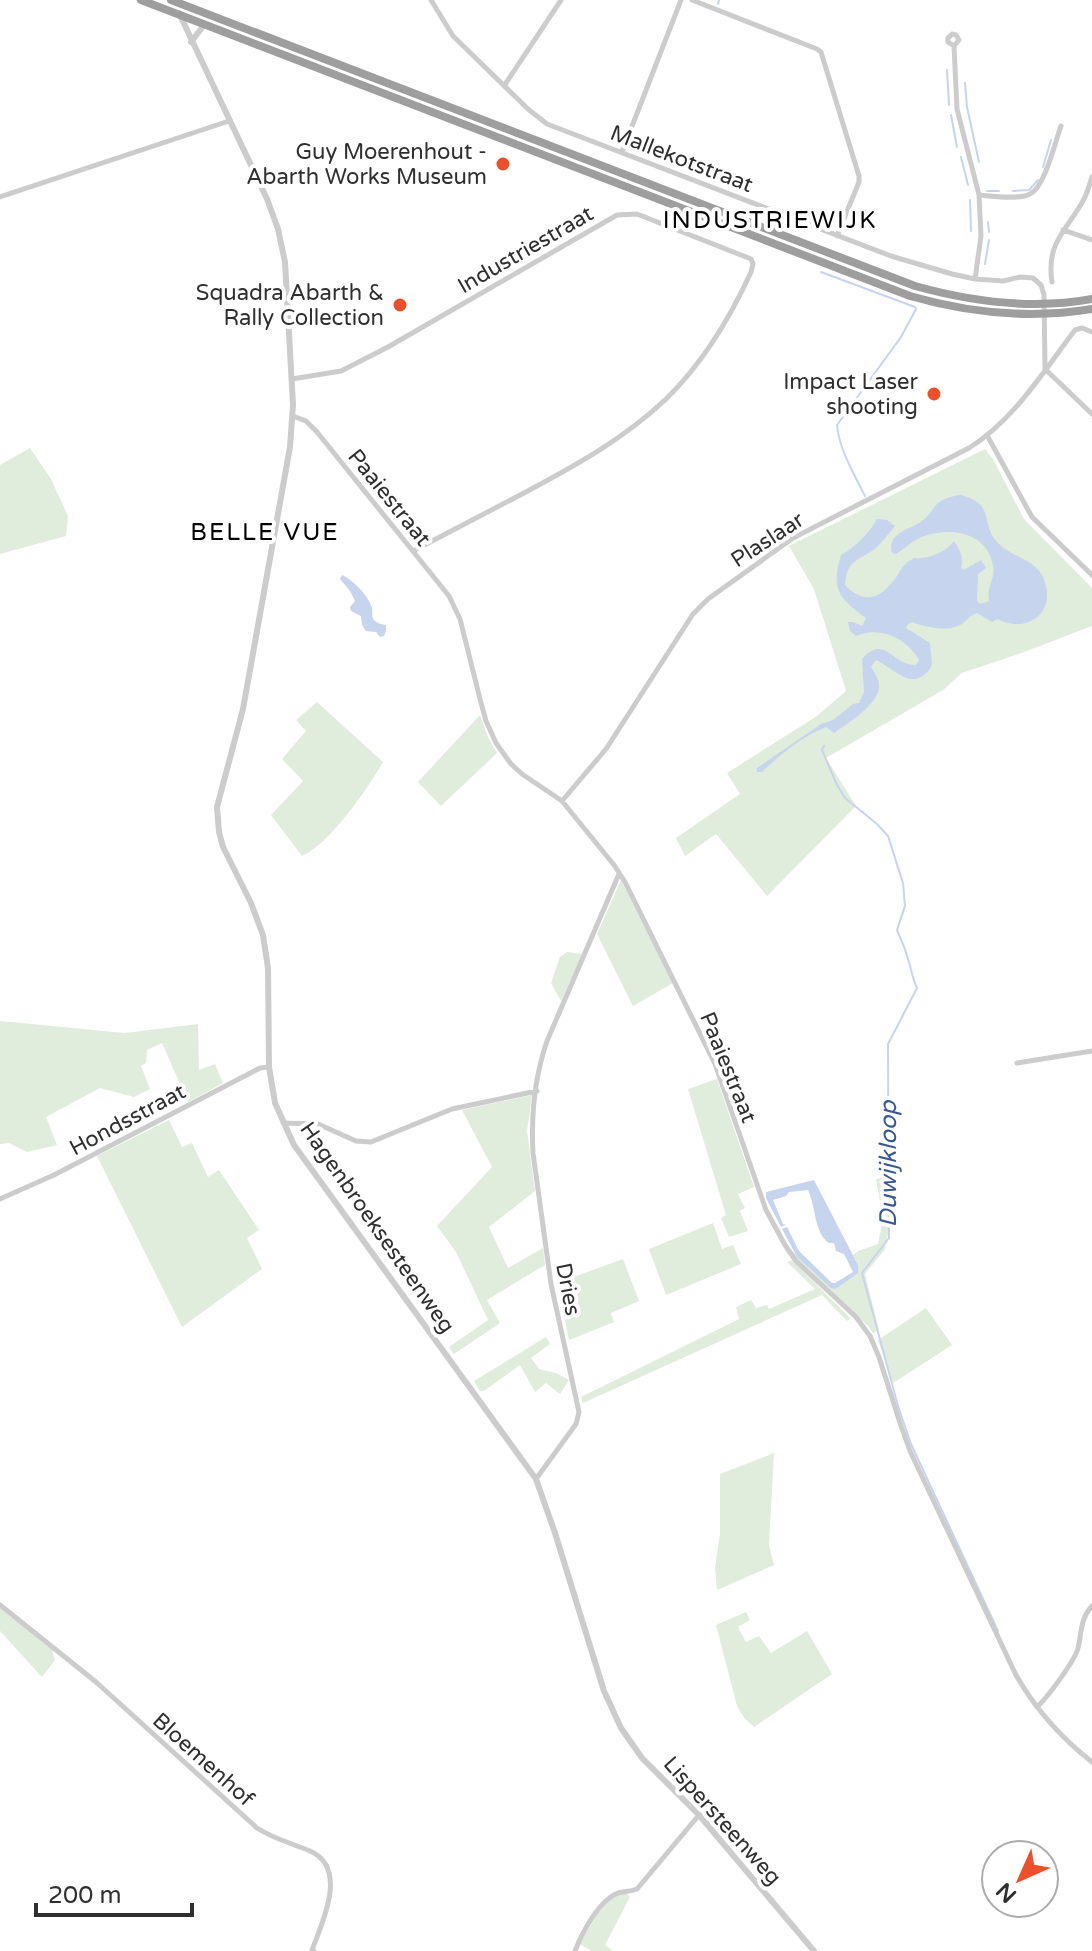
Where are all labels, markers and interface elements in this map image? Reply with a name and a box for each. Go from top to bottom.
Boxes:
street label: Mallekotstraat [607,120,757,198]
place label: Guy Moerenhout - Abarth Works Museum [246,139,487,190]
marker: Guy Moerenhout - Abarth Works Museum [494,155,512,173]
street label: Industriestraat [453,201,598,299]
district label: INDUSTRIEWIJK [663,206,877,235]
place label: Squadra Abarth & Rally Collection [196,280,384,331]
marker: Squadra Abarth & Rally Collection [391,296,409,314]
place label: Impact Laser shooting [783,369,919,420]
marker: Impact Laser shooting [925,385,943,403]
street label: Paaiestraat [342,444,436,551]
street label: Plaslaar [726,506,809,573]
district label: BELLE VUE [190,518,340,547]
street label: Paaiestraat [694,1008,762,1127]
street label: Hondsstraat [65,1078,190,1161]
water label: Duwijkloop [874,1099,903,1227]
street label: Hagenbroeksesteenweg [294,1117,460,1338]
street label: Dries [550,1261,586,1318]
street label: Bloemenhof [147,1707,260,1812]
street label: Lispersteenweg [658,1751,787,1890]
north arrow [980,1839,1060,1919]
scale bar [36,1867,192,1917]
text: N [991,1877,1022,1908]
text: 200 m [48,1881,122,1910]

